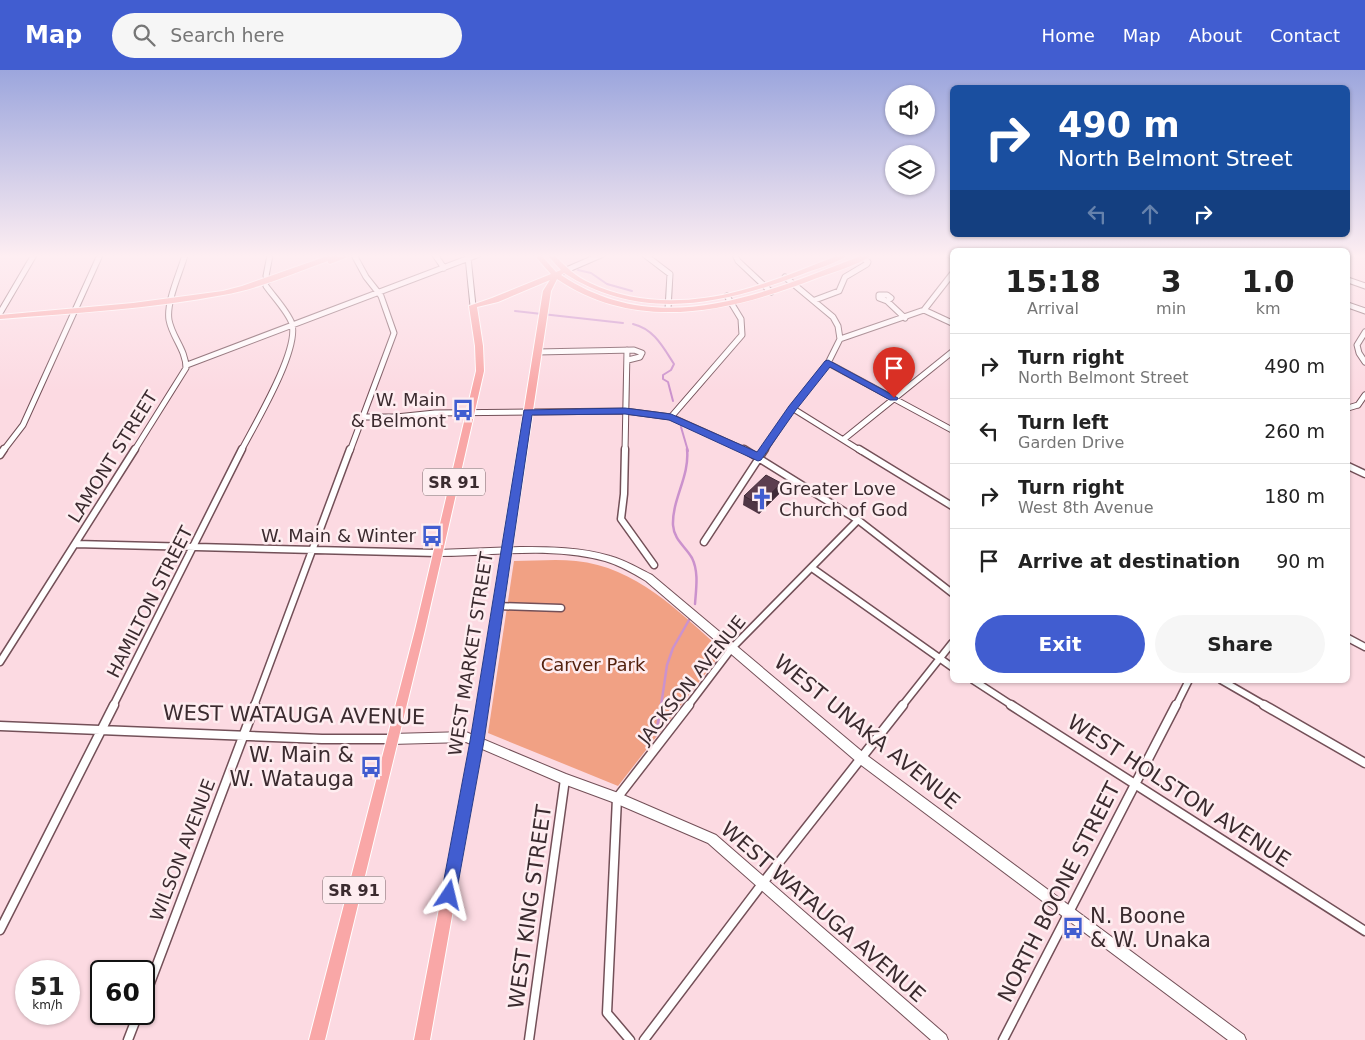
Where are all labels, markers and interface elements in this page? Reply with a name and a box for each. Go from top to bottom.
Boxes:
search box [112,13,462,58]
text: Map [25,21,82,49]
icon: search [130,21,158,49]
text: Search here [170,24,284,46]
text: Home [1042,25,1095,46]
text: Map [1123,25,1161,46]
text: About [1189,25,1242,46]
text: Contact [1270,25,1340,46]
map controls [885,85,935,195]
button: sound [885,85,935,135]
icon: right [975,105,1040,170]
text: 490 m [1058,105,1180,145]
button: layers [885,145,935,195]
text: North Belmont Street [1058,146,1293,171]
icon: left [1083,200,1111,228]
icon: ahead [1136,200,1164,228]
icon: right [1189,200,1217,228]
text: 15:18 [1005,264,1101,299]
text: 3 [1161,264,1182,299]
text: 1.0 [1242,264,1295,299]
text: Arrival [1027,299,1079,318]
text: min [1156,299,1186,318]
text: km [1256,299,1281,318]
text: Turn right [1018,346,1124,368]
pin [873,347,915,398]
icon: right [975,352,1003,380]
icon: arrive [880,354,908,382]
text: 490 m [1264,355,1325,377]
text: North Belmont Street [1018,368,1189,387]
street label: LAMONT STREET [64,386,162,526]
place label: W. Main & Belmont [351,389,446,431]
bus stop icon: W. Main & Belmont [450,397,476,423]
text: Turn left [1018,411,1109,433]
icon: left [975,417,1003,445]
text: 260 m [1264,420,1325,442]
text: Garden Drive [1018,433,1124,452]
road number: SR 91 [423,468,485,496]
text: Turn right [1018,476,1124,498]
place label: Greater Love Church of God [779,478,908,520]
icon: right [975,482,1003,510]
text: 180 m [1264,485,1325,507]
church icon: Greater Love Church of God [749,486,775,512]
text: West 8th Avenue [1018,498,1154,517]
street label: HAMILTON STREET [102,522,197,681]
bus stop icon: W. Main & Winter [419,523,445,549]
place label: W. Main & Winter [261,525,417,546]
icon: arrive [975,547,1003,575]
street label: WEST MARKET STREET [444,549,497,757]
text: Arrive at destination [1018,550,1240,572]
text: 90 m [1276,550,1325,572]
street label: JACKSON AVENUE [633,611,750,749]
button: Exit [975,615,1145,673]
button: Share [1155,615,1325,673]
street label: WEST UNAKA AVENUE [769,650,965,814]
park label: Carver Park [541,654,646,675]
street label: WEST WATAUGA AVENUE [163,701,425,729]
street label: WEST HOLSTON AVENUE [1063,710,1295,872]
place label: W. Main & W. Watauga [229,743,354,791]
bus stop icon: W. Main & W. Watauga [358,754,384,780]
street label: WILSON AVENUE [146,776,219,924]
street label: NORTH BOONE STREET [993,778,1125,1006]
street label: WEST KING STREET [504,803,556,1010]
street label: WEST WATAUGA AVENUE [716,817,930,1007]
position arrow [422,868,474,920]
road number: SR 91 [323,876,385,904]
place label: N. Boone & W. Unaka [1090,904,1211,952]
bus stop icon: N. Boone & W. Unaka [1060,915,1086,941]
speed limit sign: 60 [90,960,155,1025]
text: 51 [30,972,65,1001]
text: km/h [32,998,63,1012]

